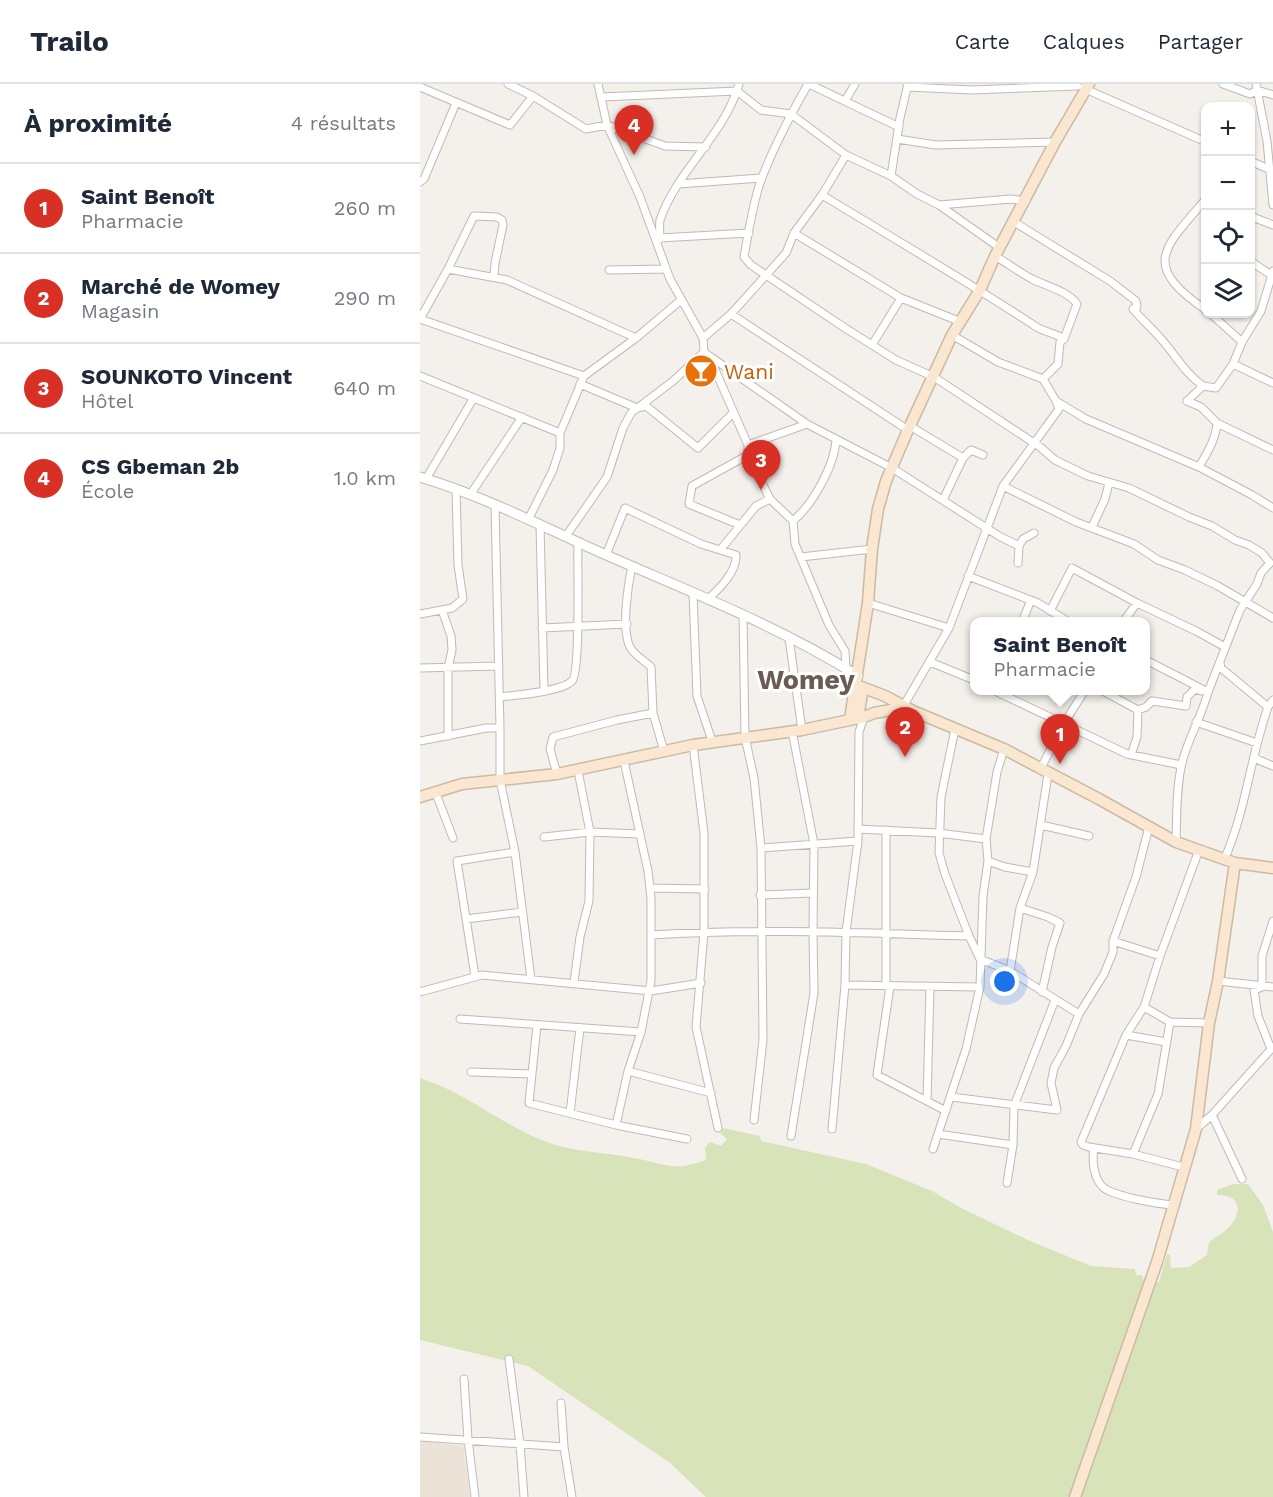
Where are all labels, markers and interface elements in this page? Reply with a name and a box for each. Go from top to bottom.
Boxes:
text: Trailo [30,25,109,58]
text: Carte [955,29,1010,54]
text: Calques [1043,29,1125,54]
text: Partager [1158,29,1243,54]
map controls [1201,102,1255,318]
button: + [1201,102,1255,156]
pin: 4 [614,106,654,155]
text: À proximité [24,108,172,138]
text: 4 résultats [291,111,396,135]
button: − [1201,156,1255,210]
text: Saint Benoît [81,184,214,209]
text: 1 [39,196,48,220]
text: 260 m [334,196,396,220]
text: Pharmacie [81,209,184,233]
button: locate [1201,210,1255,264]
button: layers [1201,264,1255,318]
text: Marché de Womey [81,274,280,299]
text: 2 [38,286,49,310]
text: 290 m [334,286,396,310]
text: Magasin [81,299,159,323]
bar icon: Wani [683,353,719,389]
place label: Wani [724,359,774,384]
text: SOUNKOTO Vincent [81,364,292,389]
text: 3 [38,376,49,400]
text: 640 m [333,376,396,400]
text: Hôtel [81,389,133,413]
pin: 3 [742,440,780,490]
text: CS Gbeman 2b [81,454,239,479]
text: 4 [37,466,50,490]
text: 1.0 km [334,466,396,490]
text: École [81,479,134,503]
popup [970,617,1150,695]
text: Saint Benoît [993,632,1127,657]
text: Pharmacie [993,657,1096,681]
district label: Womey [757,664,856,696]
pin: 2 [886,708,924,757]
pin: 1 [1040,714,1080,764]
your location [990,967,1019,996]

